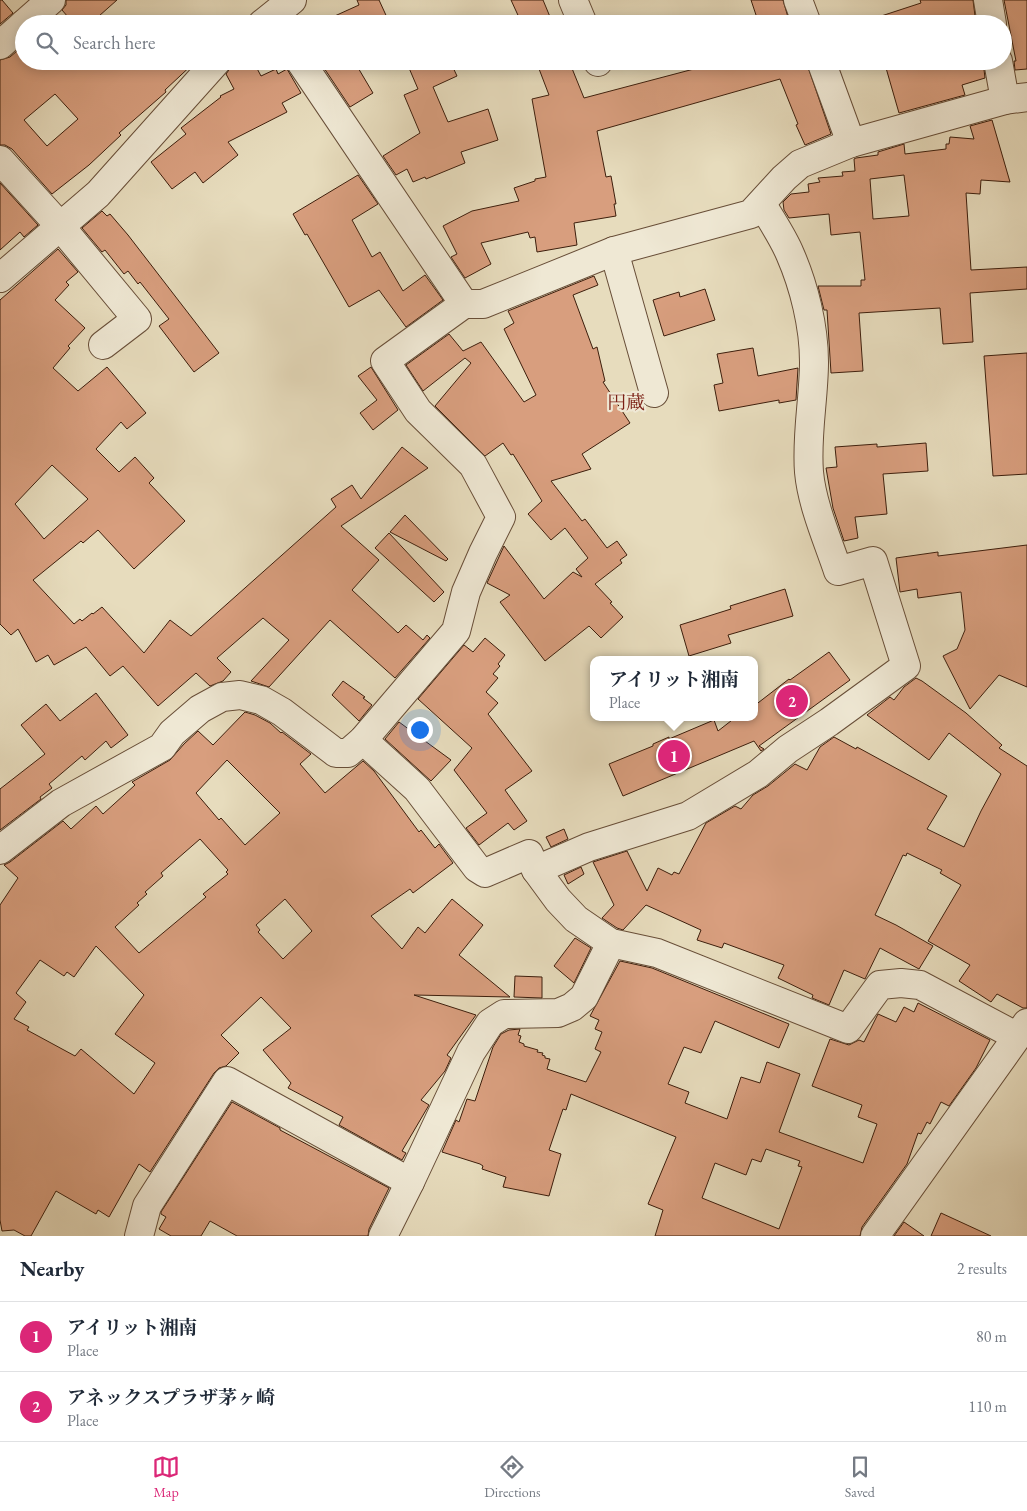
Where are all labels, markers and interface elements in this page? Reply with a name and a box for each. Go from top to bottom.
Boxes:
search box [15,15,1012,70]
icon: search [33,29,61,57]
text: Search here [73,30,155,55]
district label: 円蔵 [607,390,645,415]
popup [590,656,758,721]
text: アイリット湘南 [609,667,739,692]
pin: 2 [776,682,808,720]
text: Place [609,692,640,713]
your location [407,717,433,743]
pin: 1 [658,737,690,775]
text: Nearby [20,1255,84,1282]
text: 2 results [957,1258,1007,1279]
text: アイリット湘南 [67,1315,198,1340]
text: 1 [32,1326,40,1347]
text: 80 m [976,1326,1007,1347]
text: Place [67,1340,99,1361]
text: アネックスプラザ茅ヶ崎 [67,1385,275,1410]
text: 2 [32,1396,40,1417]
text: 110 m [968,1396,1007,1417]
text: Place [67,1410,99,1431]
tab: Map [152,1453,180,1501]
tab: Directions [484,1453,541,1501]
tab: Saved [845,1453,875,1501]

